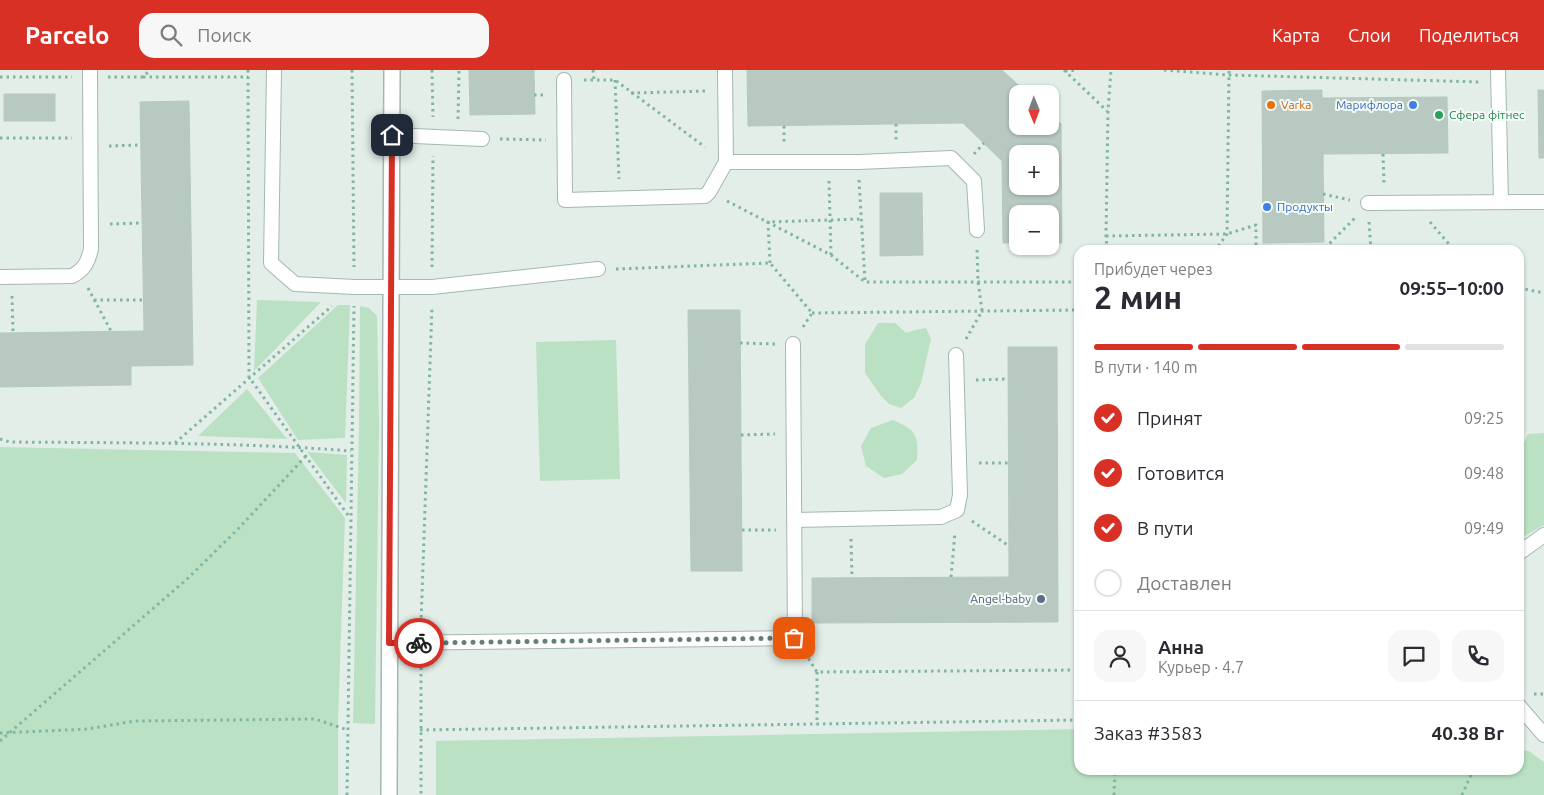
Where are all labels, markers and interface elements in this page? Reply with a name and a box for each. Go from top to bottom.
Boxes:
search box [139,13,489,58]
icon: search [157,21,185,49]
text: Parcelo [25,22,109,49]
text: Поиск [197,24,251,46]
text: Карта [1272,25,1320,45]
text: Слои [1348,25,1391,45]
text: Поделиться [1419,25,1519,45]
north arrow [1009,85,1059,135]
map controls [1009,85,1059,255]
place label: Varka [1281,98,1311,111]
place label: Марифлора [1336,98,1403,111]
marker: Varka [1265,99,1277,111]
marker: Марифлора [1407,99,1419,111]
place label: Сфера фітнес [1449,108,1525,121]
marker: Сфера фітнес [1433,109,1445,121]
pin [371,114,413,156]
icon: home [378,121,406,149]
button: + [1009,145,1059,195]
place label: Продукты [1277,200,1333,213]
marker: Продукты [1261,201,1273,213]
button: − [1009,205,1059,255]
text: Прибудет через [1094,260,1213,278]
text: 09:55–10:00 [1399,277,1504,299]
text: 2 мин [1094,279,1182,315]
text: В пути · 140 m [1094,358,1197,376]
icon: check [1094,404,1122,432]
text: Принят [1137,407,1202,429]
text: 09:25 [1464,409,1504,427]
icon: check [1094,459,1122,487]
text: Готовится [1137,462,1224,484]
text: 09:48 [1464,464,1504,482]
icon: check [1094,514,1122,542]
text: В пути [1137,517,1194,539]
text: 09:49 [1464,519,1504,537]
text: Доставлен [1137,572,1232,594]
place label: Angel-baby [970,592,1031,605]
marker: Angel-baby [1035,593,1047,605]
pin [773,617,815,659]
courier [394,618,444,668]
icon: bag [780,624,808,652]
icon: bike [405,629,433,657]
button: person [1094,630,1146,682]
button: chat [1388,630,1440,682]
button: phone [1452,630,1504,682]
text: Анна [1158,636,1204,658]
text: Курьер · 4.7 [1158,658,1244,676]
text: Заказ #3583 [1094,722,1203,744]
text: 40.38 Br [1432,722,1504,744]

